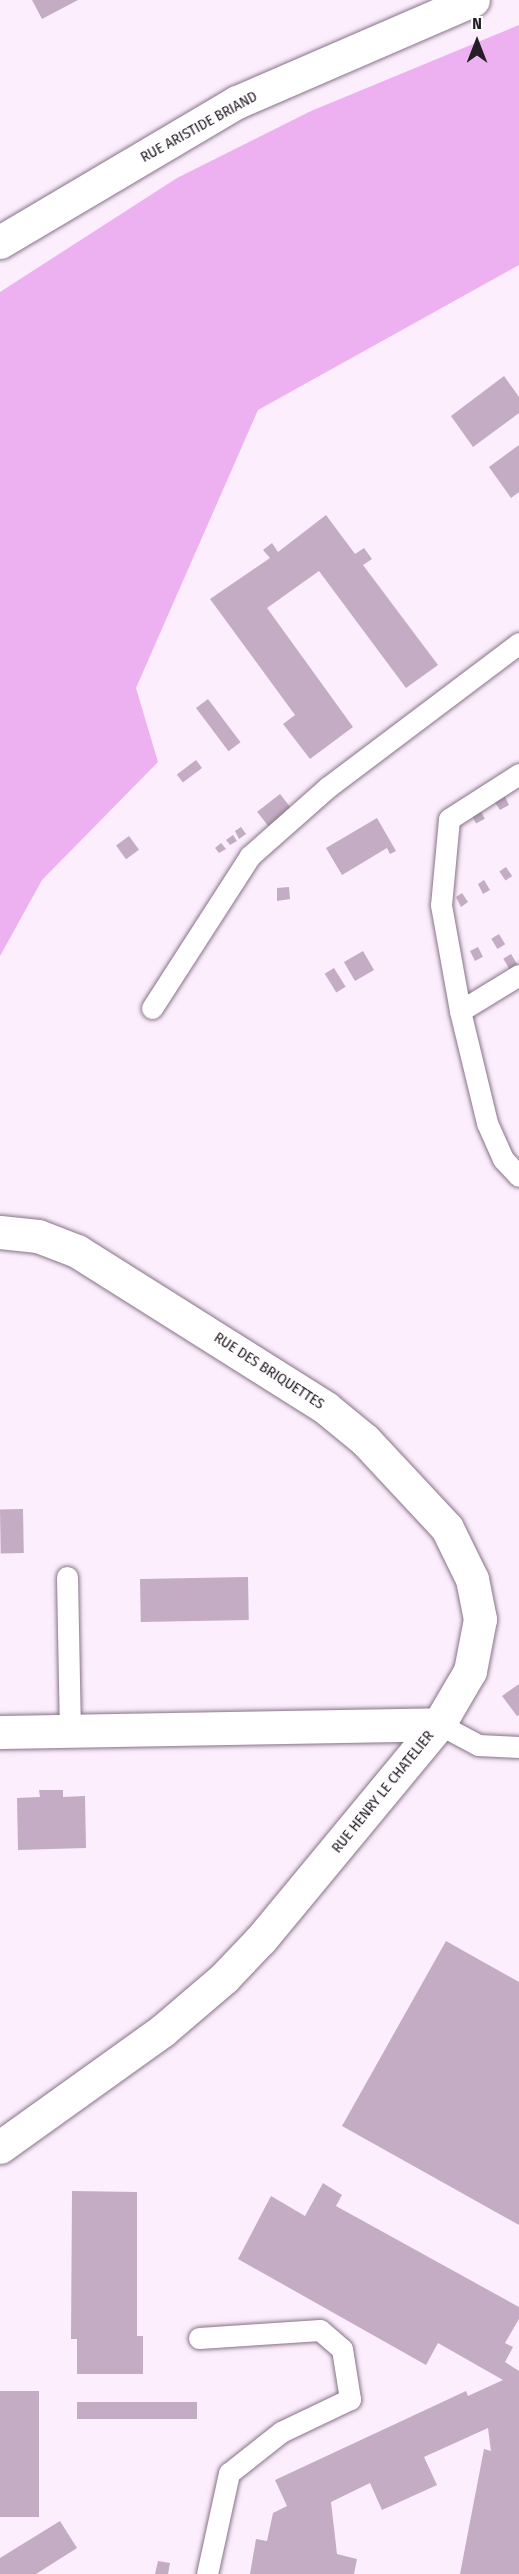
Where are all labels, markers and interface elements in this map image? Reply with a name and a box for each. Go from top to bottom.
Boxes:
north arrow [447,12,507,72]
text: N [472,14,482,33]
street label: RUE ARISTIDE BRIAND [137,87,261,167]
street label: RUE DES BRIQUETTES [211,1329,327,1413]
street label: RUE HENRY LE CHATELIER [328,1727,438,1857]

